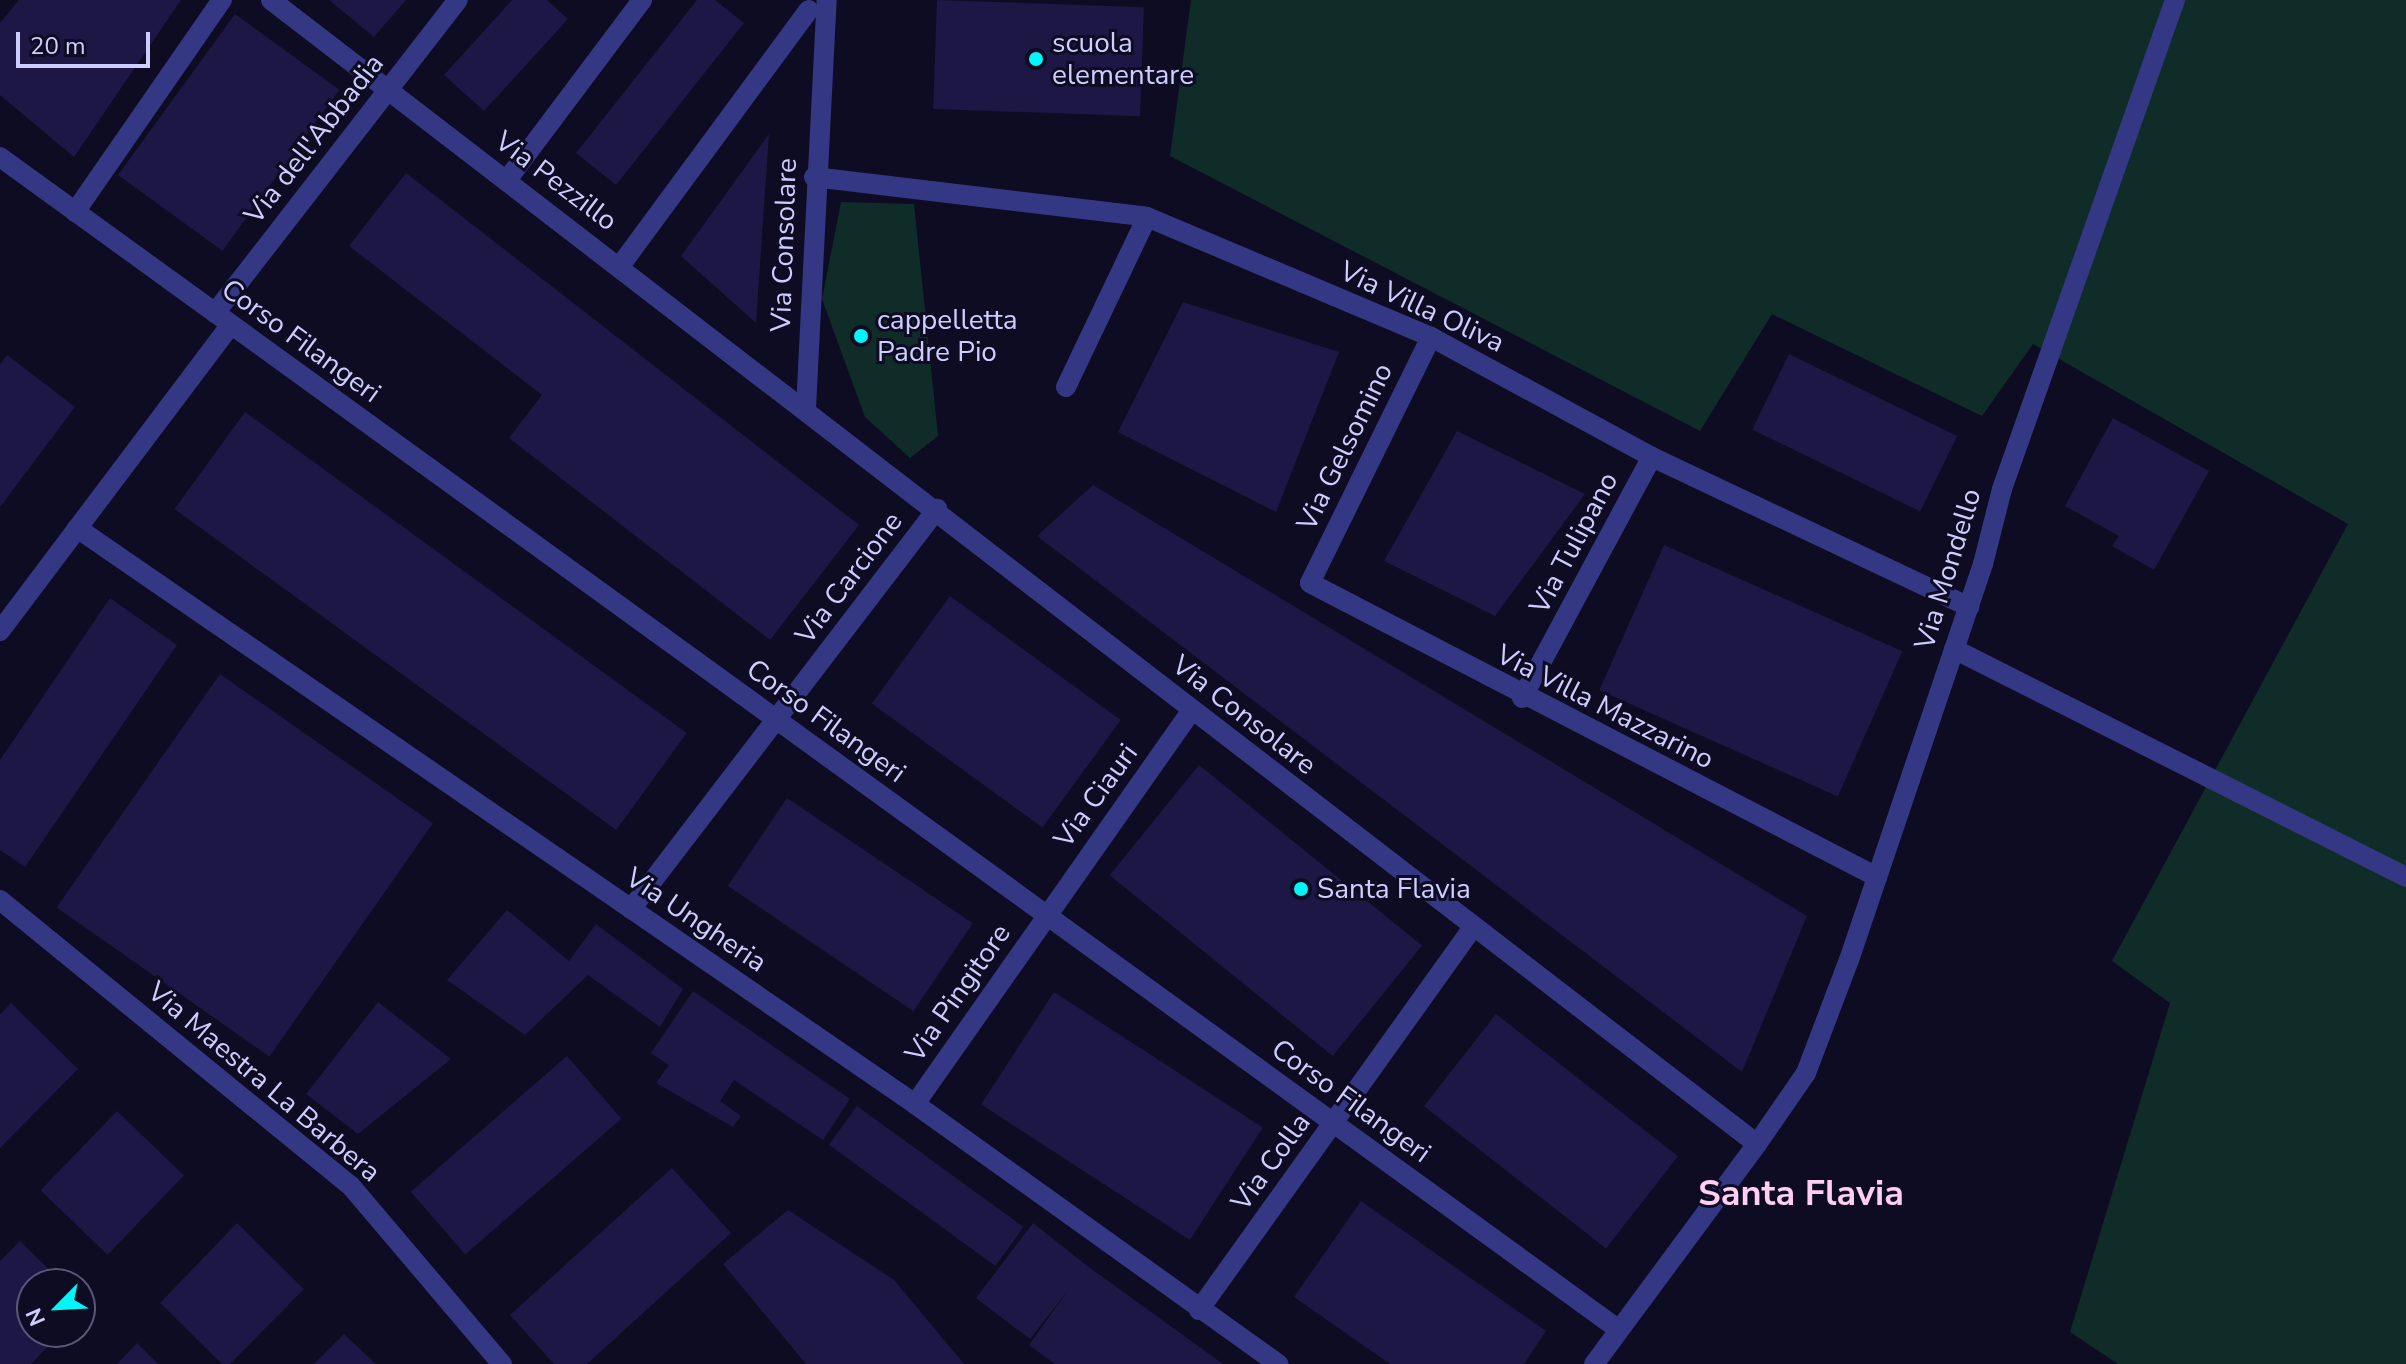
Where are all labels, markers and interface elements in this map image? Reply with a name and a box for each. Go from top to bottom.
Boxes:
scale bar [20,16,154,66]
place label: scuola elementare [1052,26,1194,92]
text: 20 m [30,30,86,62]
street label: Via dell'Abbadia [237,47,391,231]
marker: scuola elementare [1027,50,1045,68]
street label: Via Pezzillo [488,124,624,238]
street label: Via Consolare [764,157,804,333]
street label: Via Villa Oliva [1334,254,1510,360]
street label: Corso Filangeri [215,272,387,410]
place label: cappelletta Padre Pio [877,303,1018,369]
marker: cappelletta Padre Pio [852,327,870,345]
street label: Via Gelsomino [1290,358,1400,536]
street label: Via Tulipano [1523,466,1625,620]
street label: Via Mondello [1908,484,1988,654]
street label: Via Carcione [788,505,910,651]
street label: Via Villa Mazzarino [1491,638,1719,776]
street label: Via Consolare [1165,648,1323,782]
street label: Corso Filangeri [740,652,912,790]
street label: Via Ciauri [1047,737,1145,855]
street label: Via Ungheria [619,861,773,979]
place label: Santa Flavia [1317,872,1471,906]
marker: Santa Flavia [1292,880,1310,898]
street label: Via Pingitore [898,917,1018,1069]
street label: Via Maestra La Barbera [141,975,387,1189]
street label: Corso Filangeri [1265,1032,1437,1170]
street label: Via Colla [1224,1107,1318,1217]
district label: Santa Flavia [1698,1172,1904,1216]
north arrow [16,1268,96,1348]
text: N [19,1303,53,1331]

